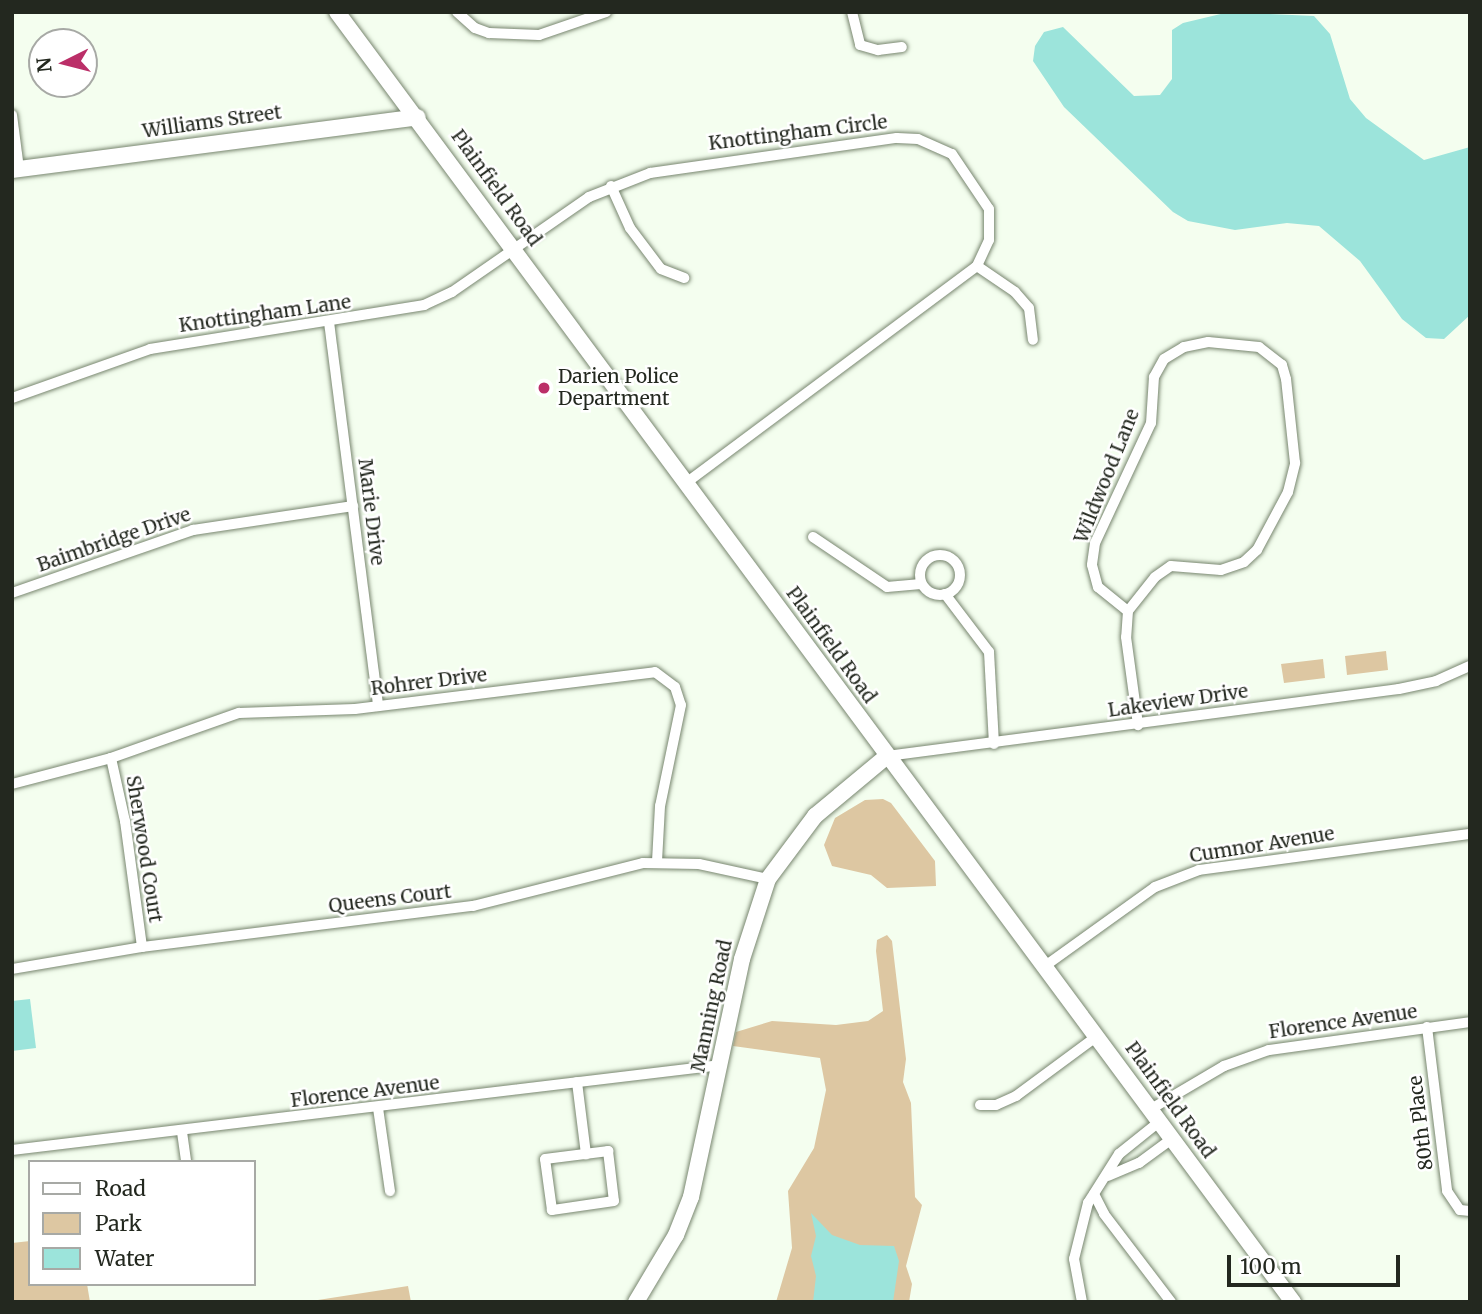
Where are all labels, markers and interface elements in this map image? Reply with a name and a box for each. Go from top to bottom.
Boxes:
north arrow [28,28,98,98]
text: N [31,56,57,74]
street label: Williams Street [141,101,283,143]
street label: Knottingham Circle [707,111,889,155]
street label: Plainfield Road [446,125,546,251]
street label: Knottingham Lane [178,291,352,337]
place label: Darien Police Department [558,366,678,410]
marker: Darien Police Department [536,380,552,396]
street label: Wildwood Lane [1070,406,1144,546]
street label: Marie Drive [353,457,389,567]
street label: Baimbridge Drive [34,503,194,577]
street label: Plainfield Road [781,582,881,708]
street label: Rohrer Drive [370,664,488,700]
street label: Lakeview Drive [1107,680,1249,722]
street label: Sherwood Court [121,774,167,924]
street label: Cumnor Avenue [1188,822,1336,868]
street label: Queens Court [327,880,453,918]
street label: Manning Road [687,938,737,1074]
street label: Florence Avenue [1267,1000,1419,1044]
street label: Plainfield Road [1120,1037,1220,1163]
street label: Florence Avenue [289,1072,441,1112]
street label: 80th Place [1404,1074,1438,1172]
legend [28,1160,256,1286]
text: Road [95,1175,146,1202]
text: Park [95,1210,142,1237]
scale bar [1230,1240,1403,1284]
text: Water [95,1245,154,1272]
text: 100 m [1240,1253,1302,1280]

